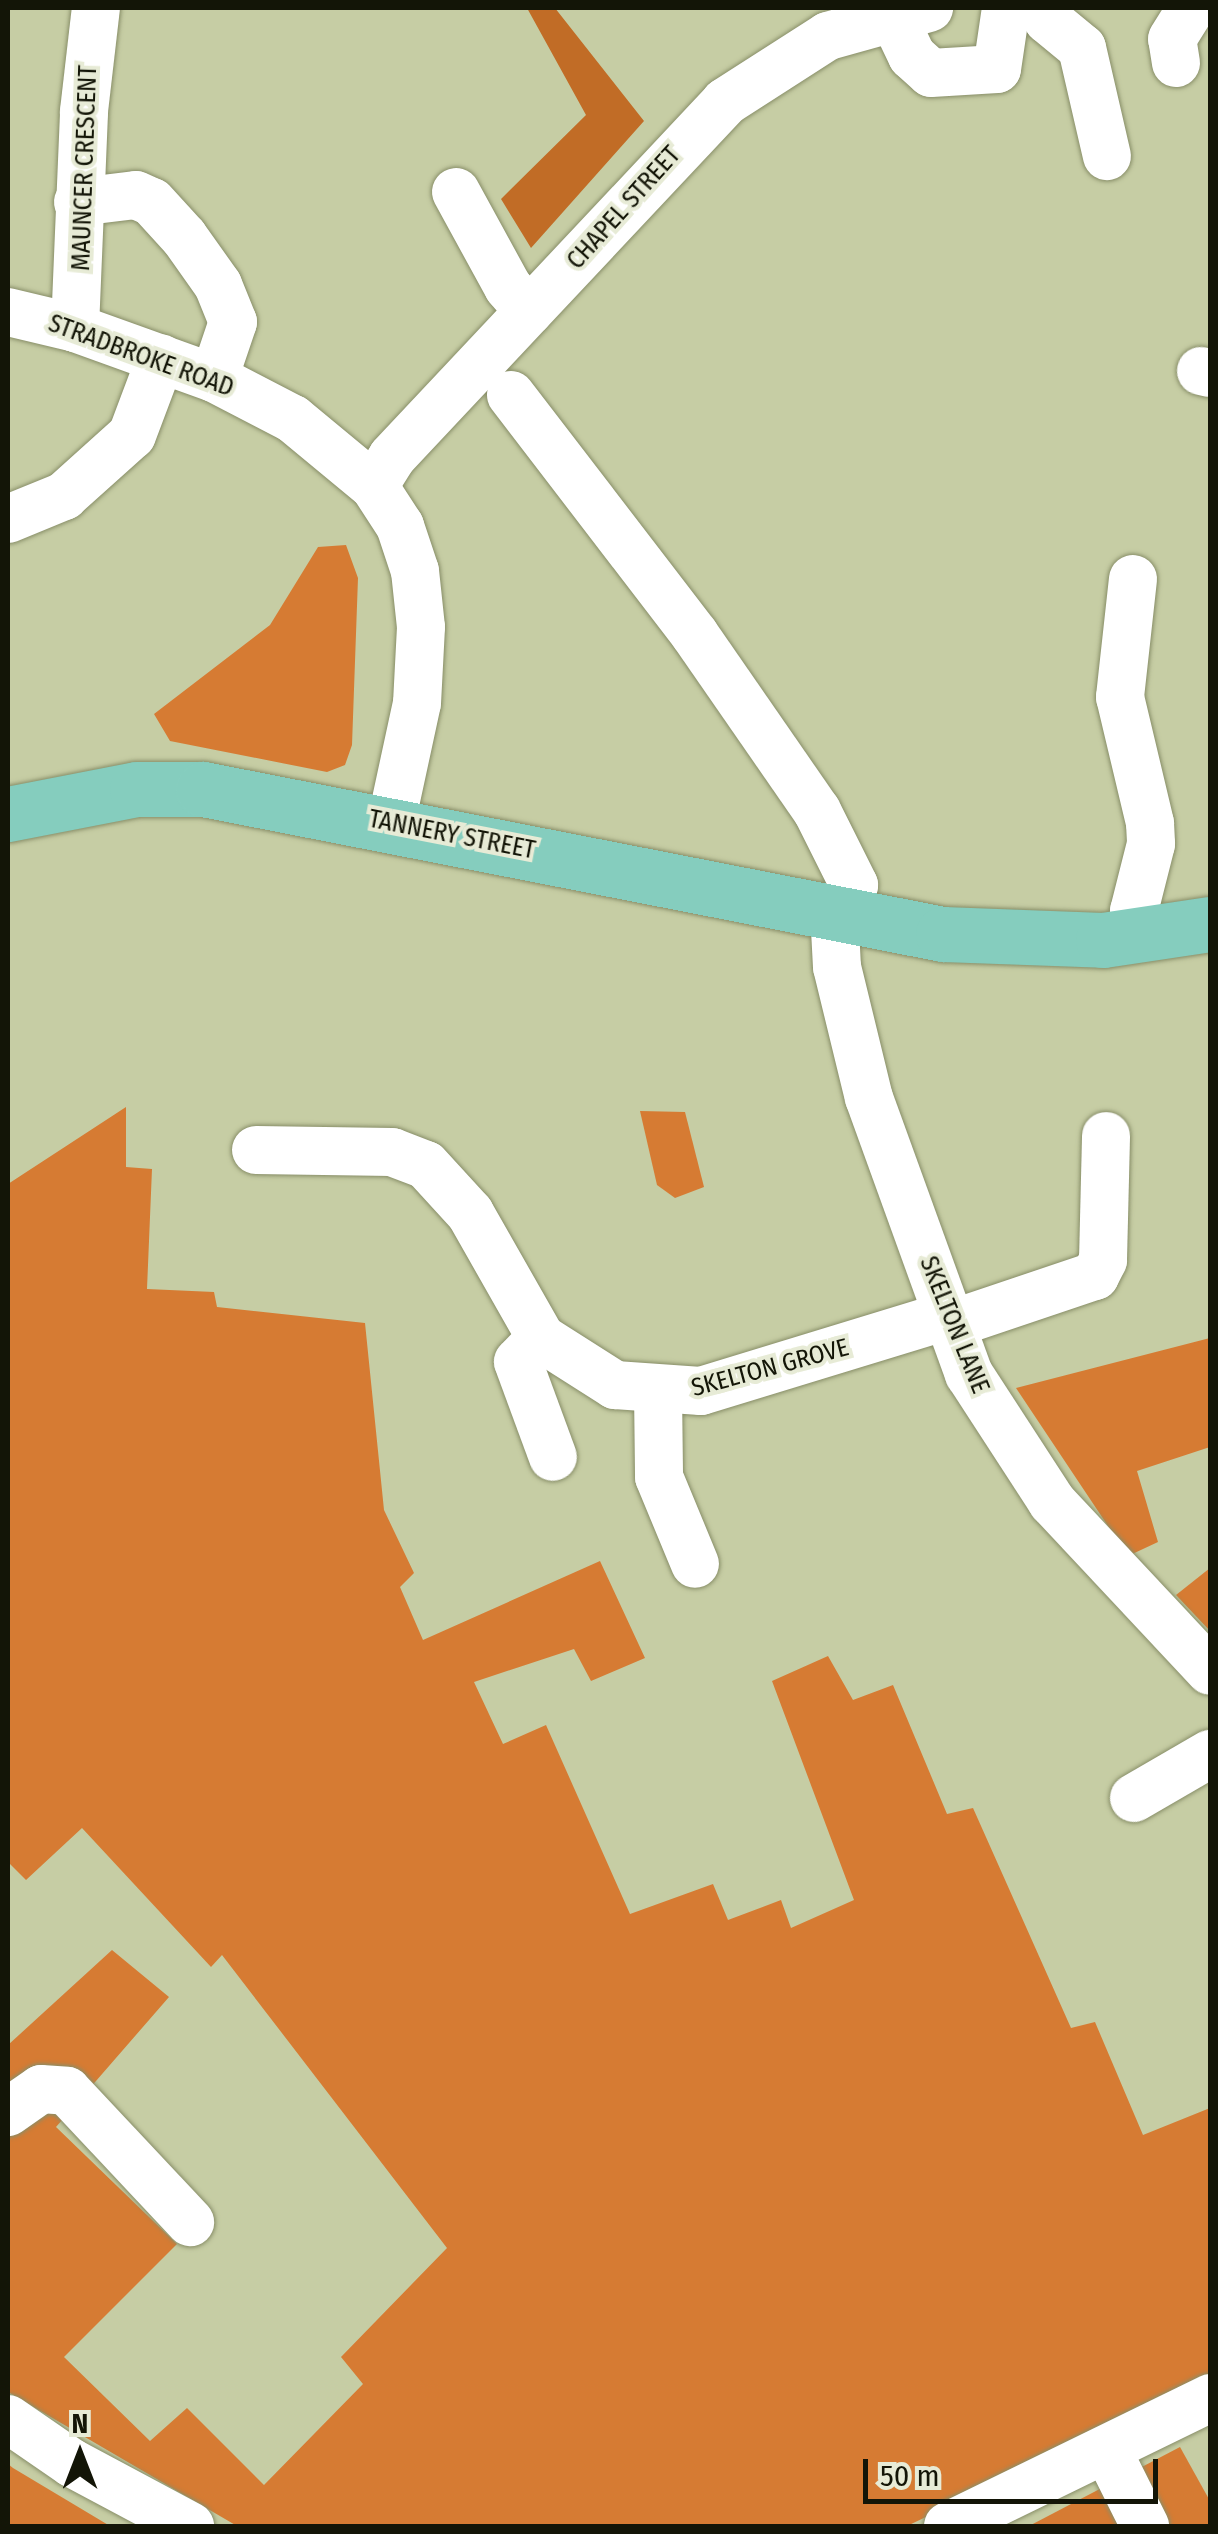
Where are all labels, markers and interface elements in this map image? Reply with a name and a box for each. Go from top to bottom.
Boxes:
street label: MAUNCER CRESCENT [66,65,104,271]
street label: CHAPEL STREET [561,140,687,276]
street label: STRADBROKE ROAD [44,309,238,403]
street label: TANNERY STREET [366,804,538,866]
street label: SKELTON LANE [913,1252,995,1398]
street label: SKELTON GROVE [688,1333,852,1403]
north arrow [30,2404,130,2504]
text: N [72,2407,88,2440]
scale bar [868,2439,1163,2501]
text: 50 m [880,2458,940,2494]

